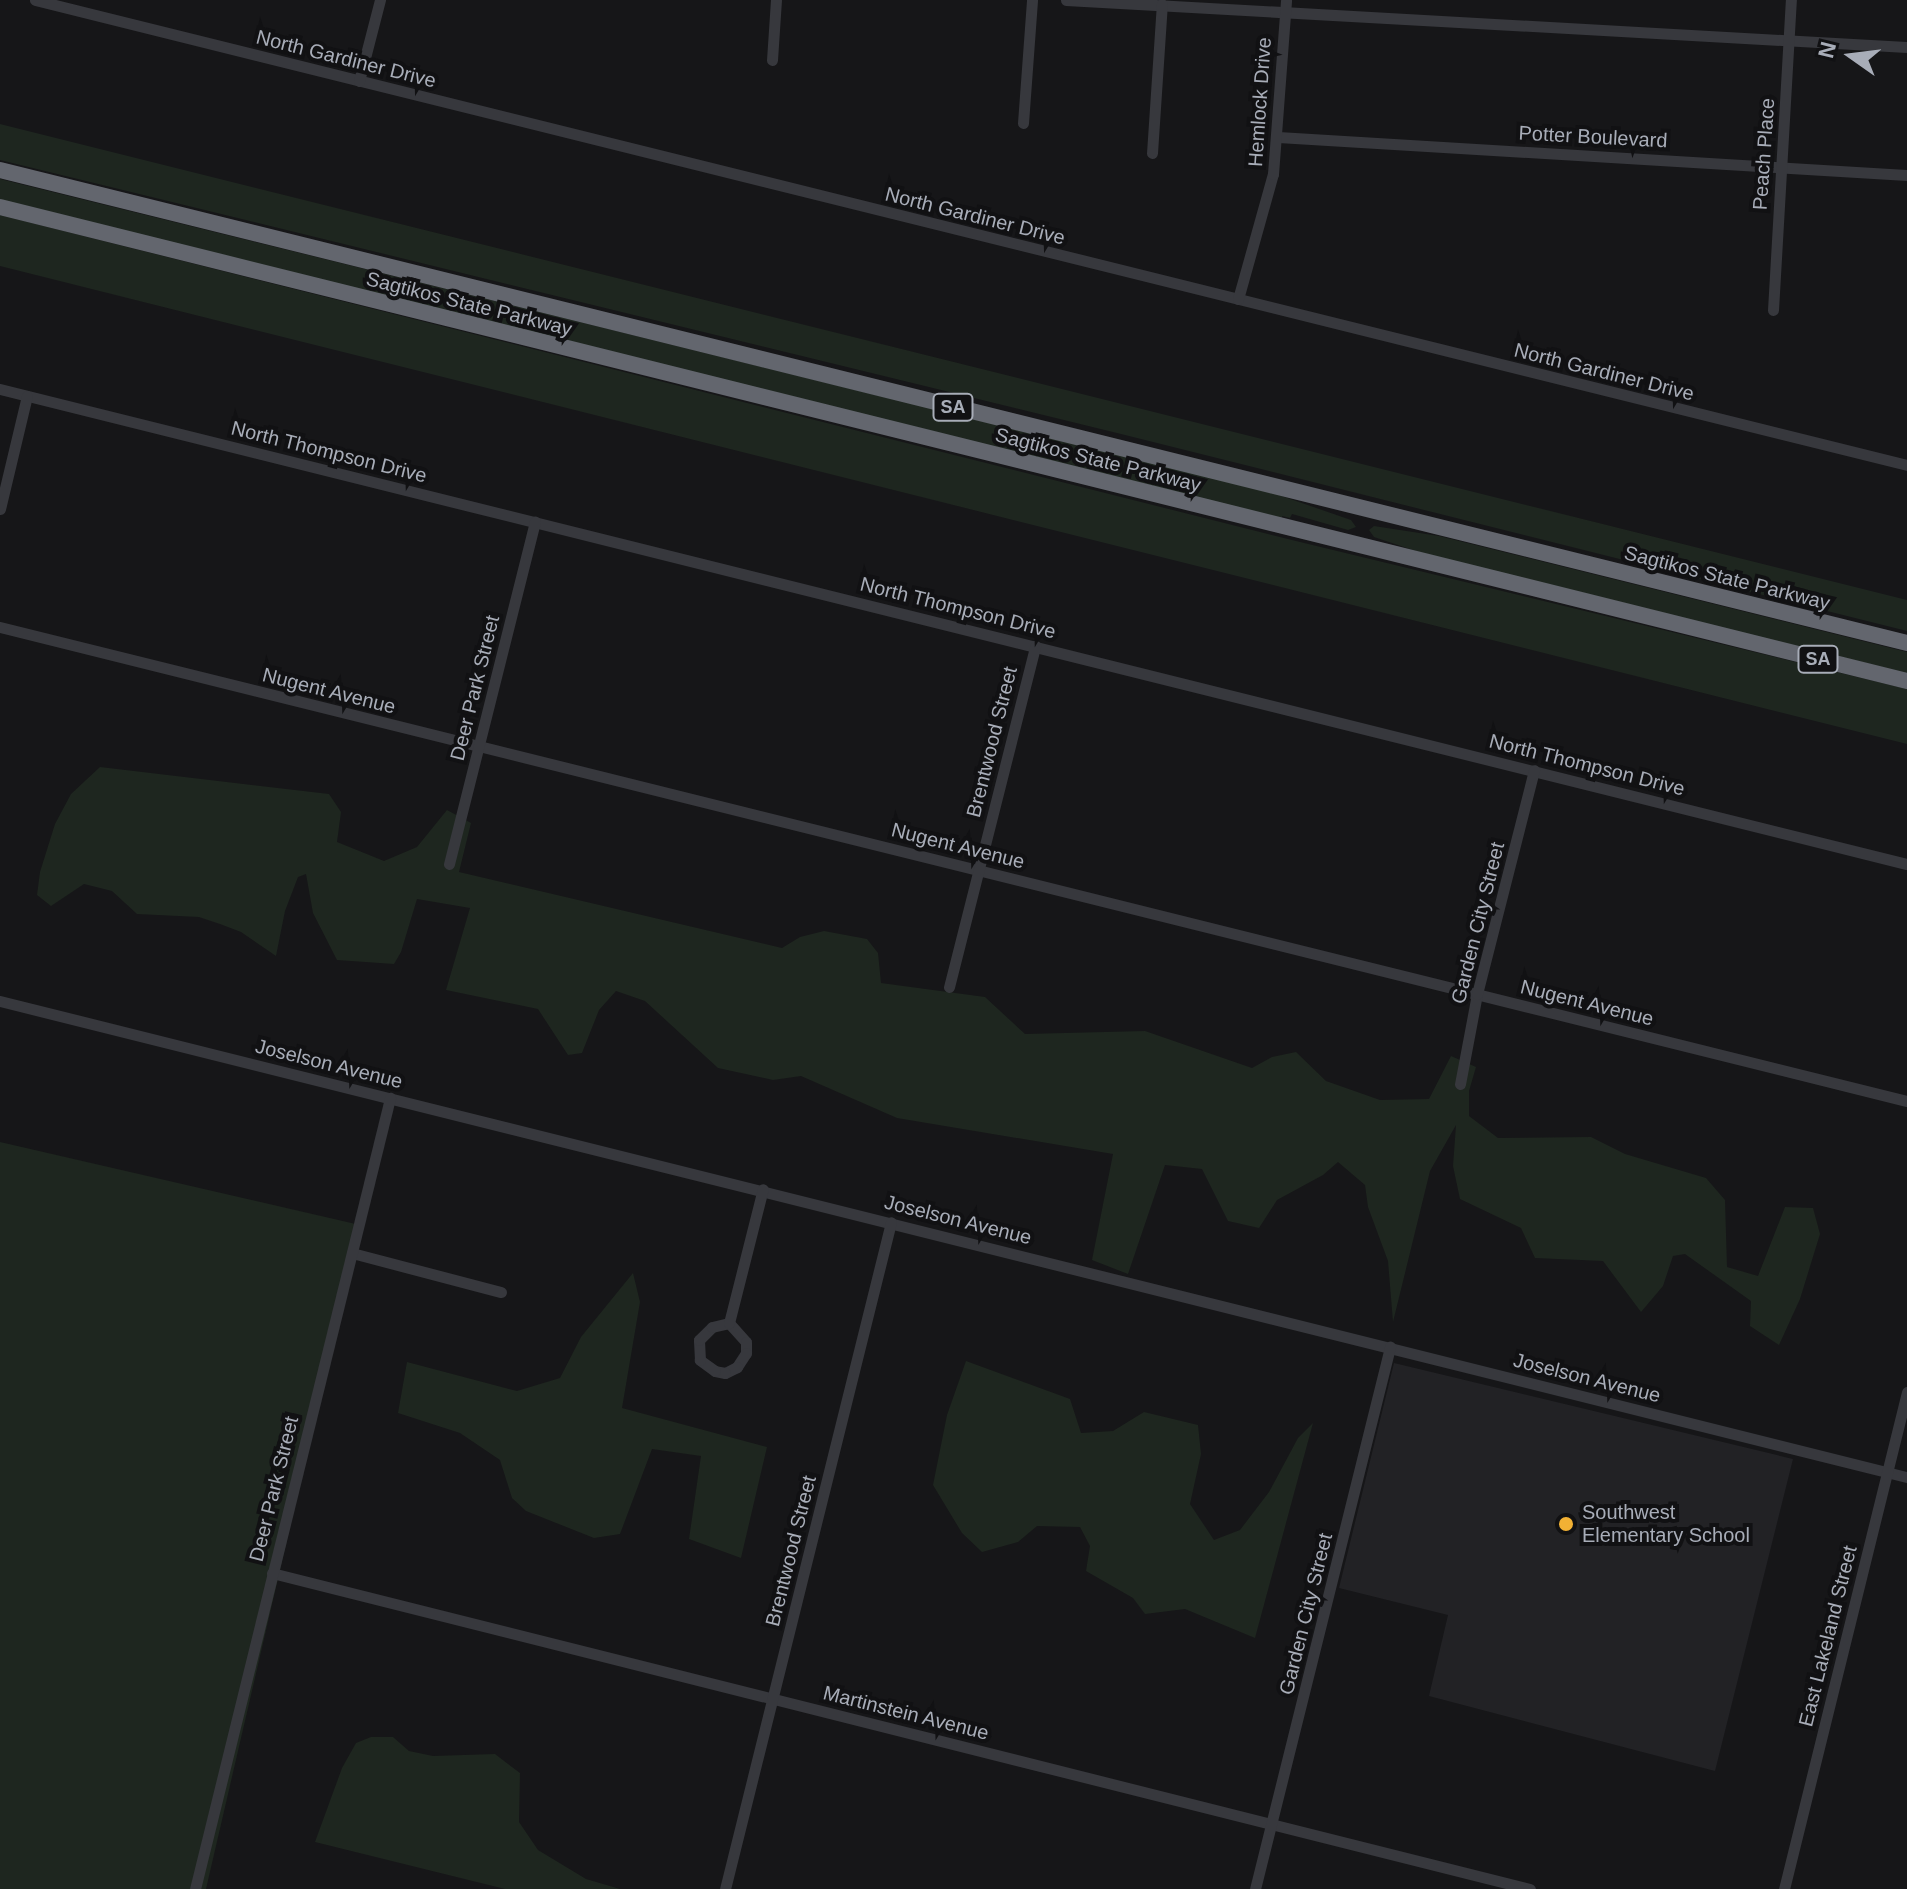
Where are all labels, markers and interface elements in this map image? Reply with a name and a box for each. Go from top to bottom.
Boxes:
north arrow [1811,16,1891,96]
street label: North Gardiner Drive [254,25,438,93]
street label: Hemlock Drive [1243,36,1277,168]
text: N [1813,39,1841,61]
street label: Peach Place [1748,97,1780,211]
street label: Potter Boulevard [1518,121,1668,153]
street label: North Gardiner Drive [883,182,1067,250]
street label: Sagtikos State Parkway [364,267,574,341]
street label: North Gardiner Drive [1512,338,1696,406]
road number: SA [931,393,975,421]
street label: North Thompson Drive [228,416,430,488]
street label: Sagtikos State Parkway [993,423,1203,497]
street label: Sagtikos State Parkway [1622,541,1832,615]
street label: North Thompson Drive [857,572,1059,644]
street label: Deer Park Street [445,613,505,763]
road number: SA [1796,645,1840,673]
street label: Nugent Avenue [259,663,399,719]
street label: Brentwood Street [962,664,1022,820]
street label: North Thompson Drive [1486,729,1688,801]
street label: Nugent Avenue [888,818,1028,874]
street label: Garden City Street [1446,840,1510,1006]
street label: Nugent Avenue [1517,975,1657,1031]
street label: Joselson Avenue [252,1034,406,1094]
street label: Joselson Avenue [881,1190,1035,1250]
street label: Joselson Avenue [1510,1348,1664,1408]
street label: Deer Park Street [244,1414,304,1564]
street label: Brentwood Street [761,1473,821,1629]
place label: Southwest Elementary School [1582,1500,1750,1547]
marker: Southwest Elementary School [1557,1515,1575,1533]
street label: Garden City Street [1274,1531,1338,1697]
street label: East Lakeland Street [1794,1543,1862,1729]
street label: Martinstein Avenue [820,1681,992,1745]

